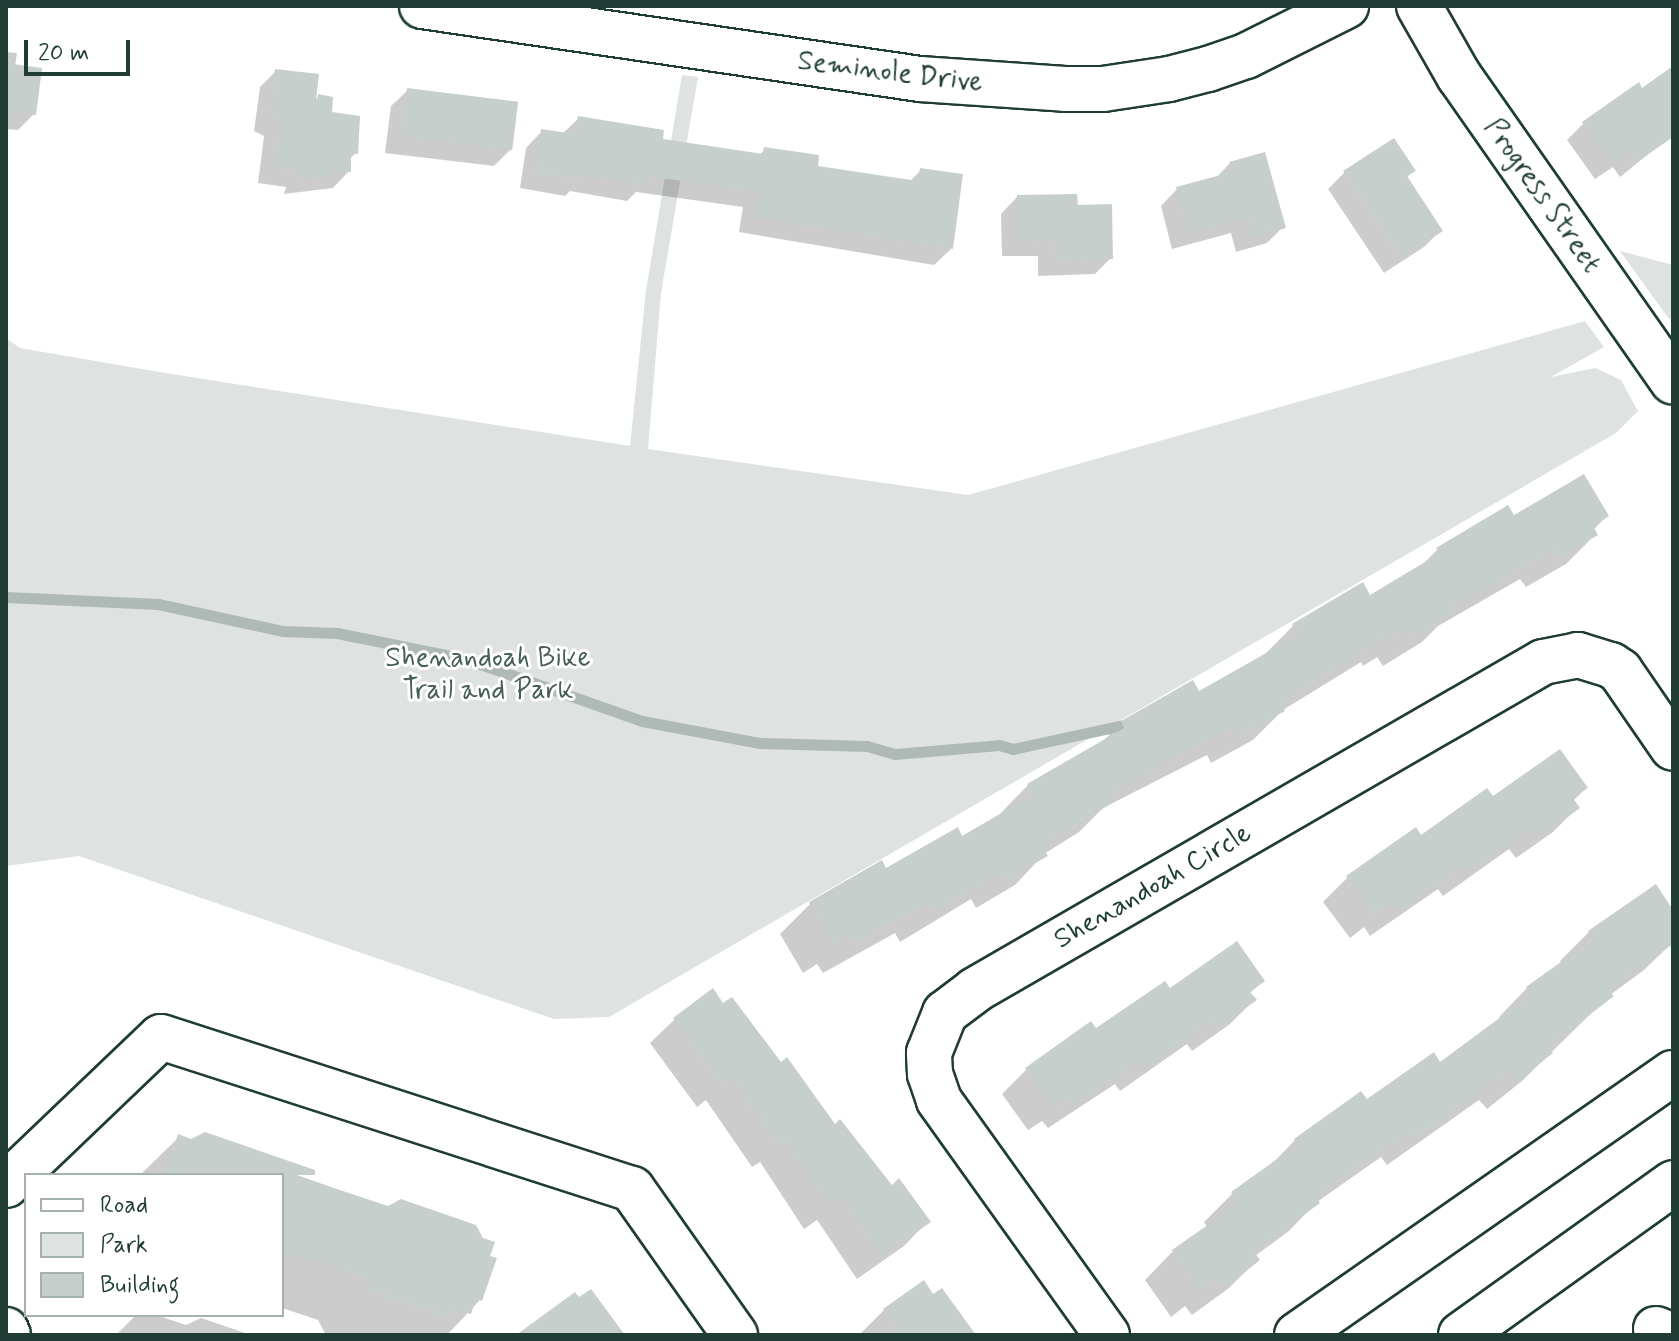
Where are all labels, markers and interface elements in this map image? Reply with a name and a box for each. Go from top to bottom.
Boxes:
scale bar [28,24,134,74]
text: 20 m [38,38,89,69]
street label: Seminole Drive [796,45,984,101]
street label: Progress Street [1475,110,1609,282]
park label: Shenandoah Bike Trail and Park [386,642,590,708]
street label: Shenandoah Circle [1049,817,1257,957]
legend [24,1173,284,1317]
text: Road [100,1190,148,1221]
text: Park [100,1230,148,1261]
text: Building [100,1270,180,1301]

